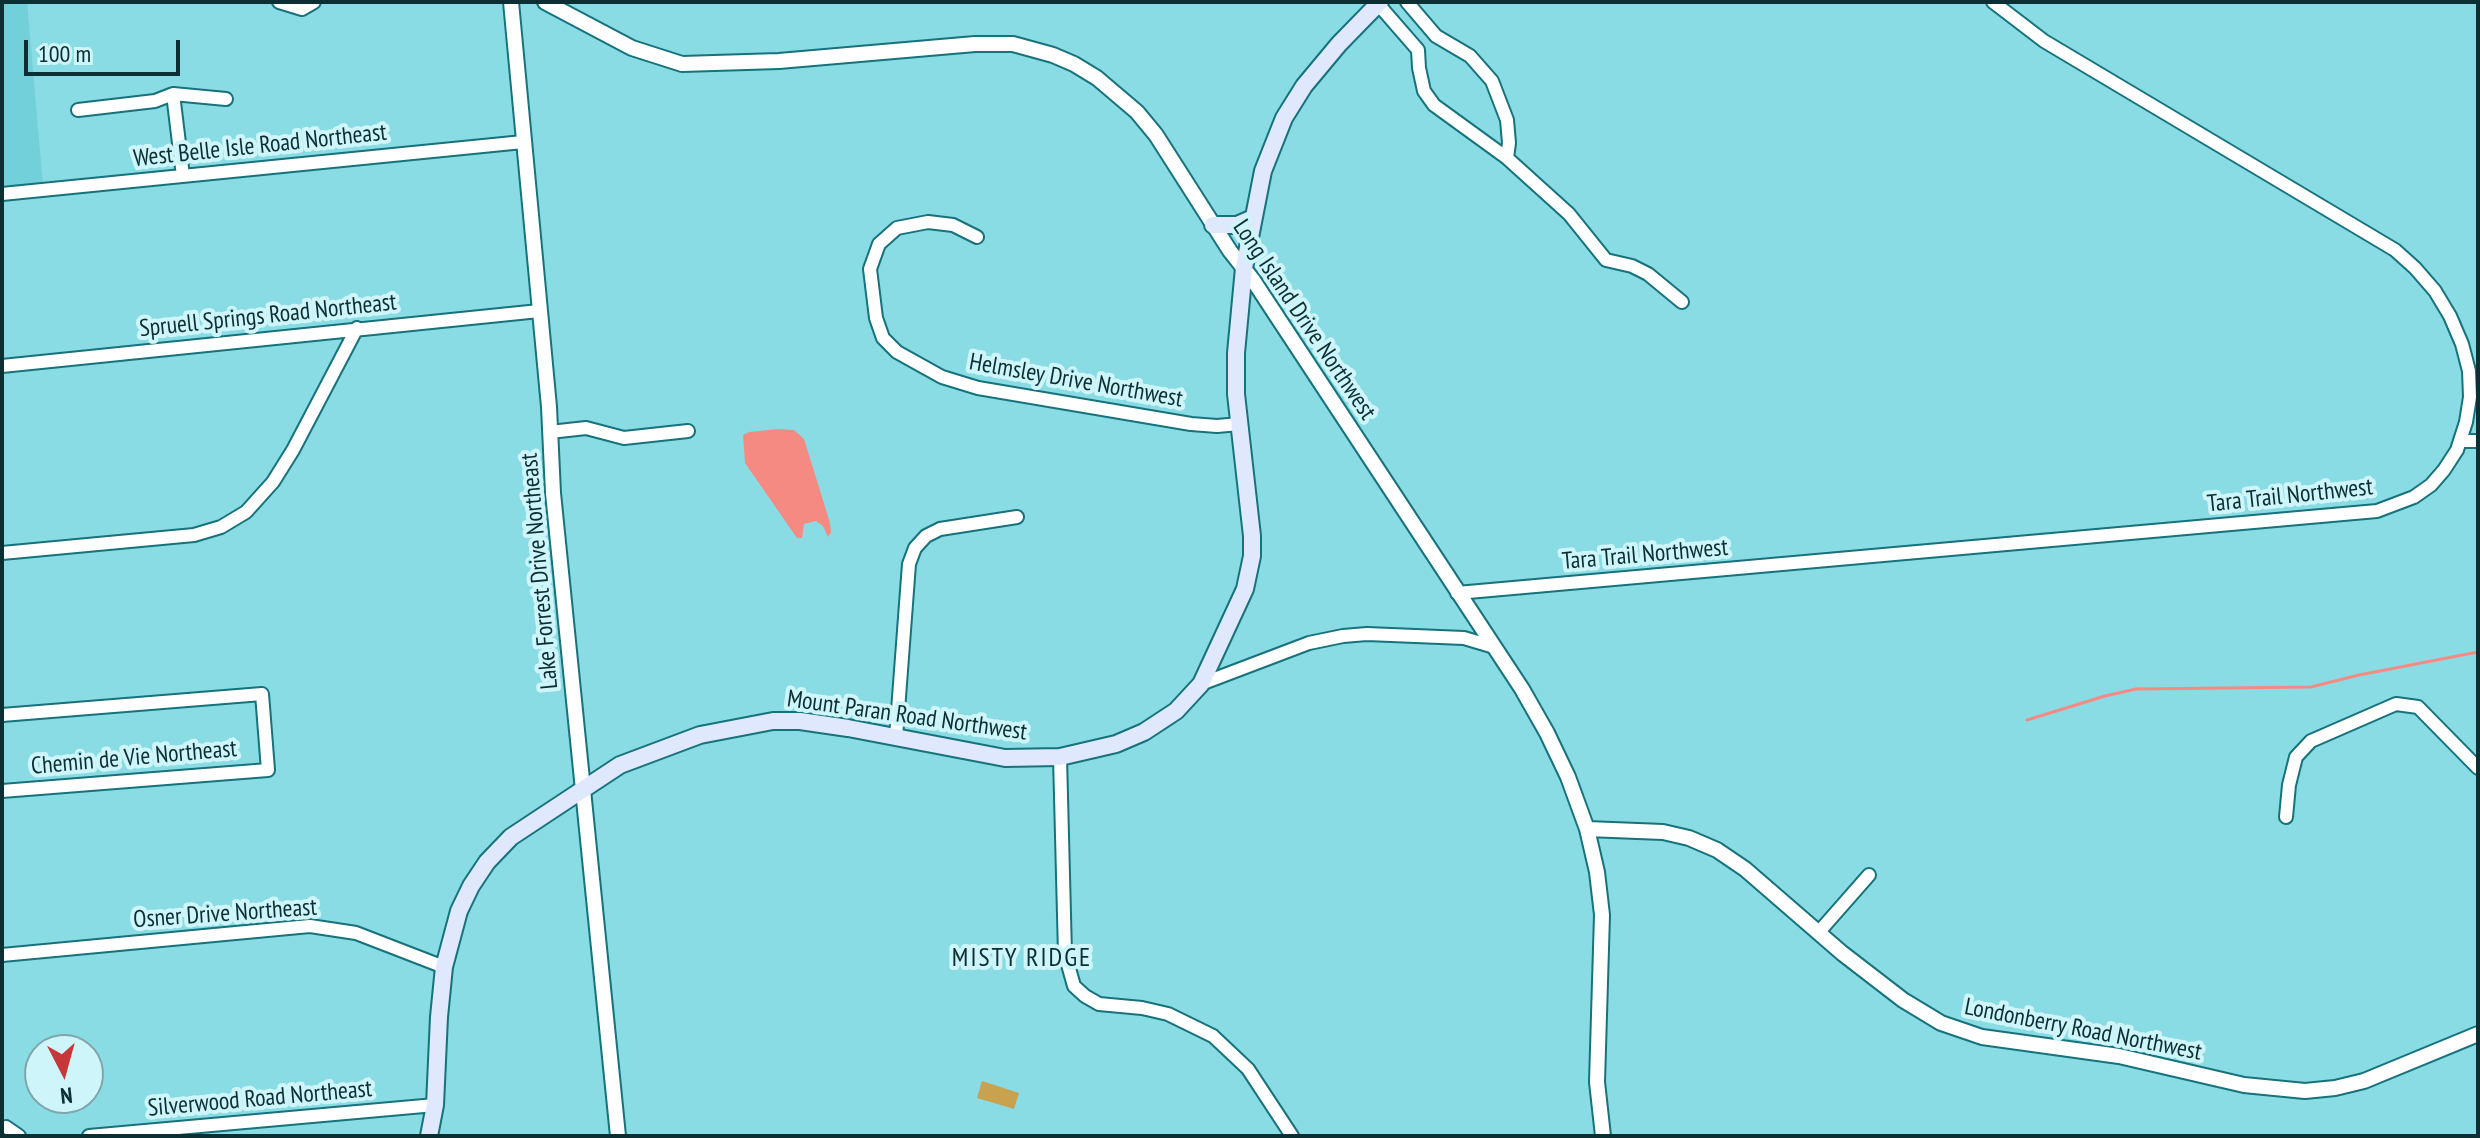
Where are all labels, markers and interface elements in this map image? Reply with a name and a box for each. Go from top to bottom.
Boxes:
scale bar [28,24,184,74]
text: 100 m [38,38,91,69]
street label: West Belle Isle Road Northeast [132,118,388,174]
street label: Long Island Drive Northwest [1226,215,1382,425]
street label: Spruell Springs Road Northeast [138,288,398,344]
street label: Helmsley Drive Northwest [967,348,1185,414]
street label: Lake Forrest Drive Northeast [515,452,565,690]
street label: Tara Trail Northwest [2206,473,2374,519]
street label: Tara Trail Northwest [1561,533,1729,577]
street label: Mount Paran Road Northwest [785,685,1029,747]
street label: Chemin de Vie Northeast [30,735,238,781]
street label: Osner Drive Northeast [132,893,318,935]
district label: MISTY RIDGE [952,943,1092,975]
street label: Londonberry Road Northwest [1962,993,2204,1067]
north arrow [24,1034,104,1114]
street label: Silverwood Road Northeast [147,1075,373,1123]
text: N [59,1081,74,1110]

